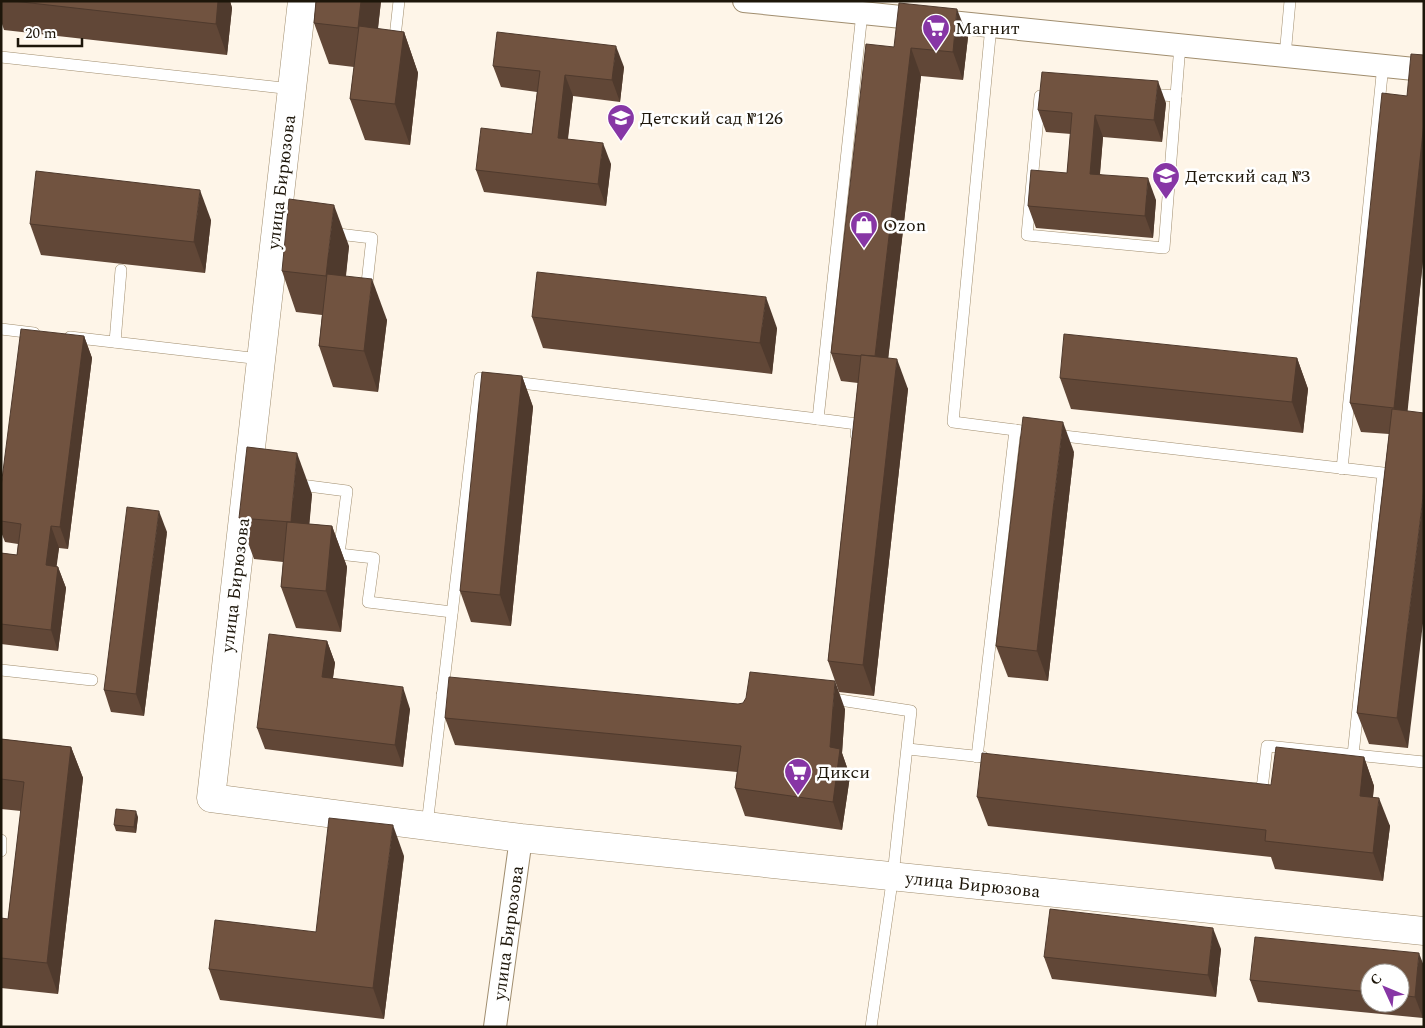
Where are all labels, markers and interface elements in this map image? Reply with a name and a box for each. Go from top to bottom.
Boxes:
supermarket icon: Магнит [921,13,951,52]
scale bar [18,15,81,47]
place label: Магнит [955,15,1020,42]
text: 20 m [25,22,57,45]
school or university icon: Детский сад №126 [606,103,636,142]
place label: Детский сад №126 [640,105,783,132]
street label: улица Бирюзова [260,113,303,252]
school or university icon: Детский сад №3 [1151,161,1181,200]
place label: Детский сад №3 [1185,163,1310,190]
shop icon: Ozon [849,210,879,249]
place label: Ozon [883,212,926,239]
street label: улица Бирюзова [214,516,257,655]
supermarket icon: Дикси [783,757,813,796]
place label: Дикси [817,759,870,786]
street label: улица Бирюзова [486,864,531,1003]
street label: улица Бирюзова [903,865,1042,905]
north arrow [1360,963,1410,1013]
text: С [1365,968,1387,990]

